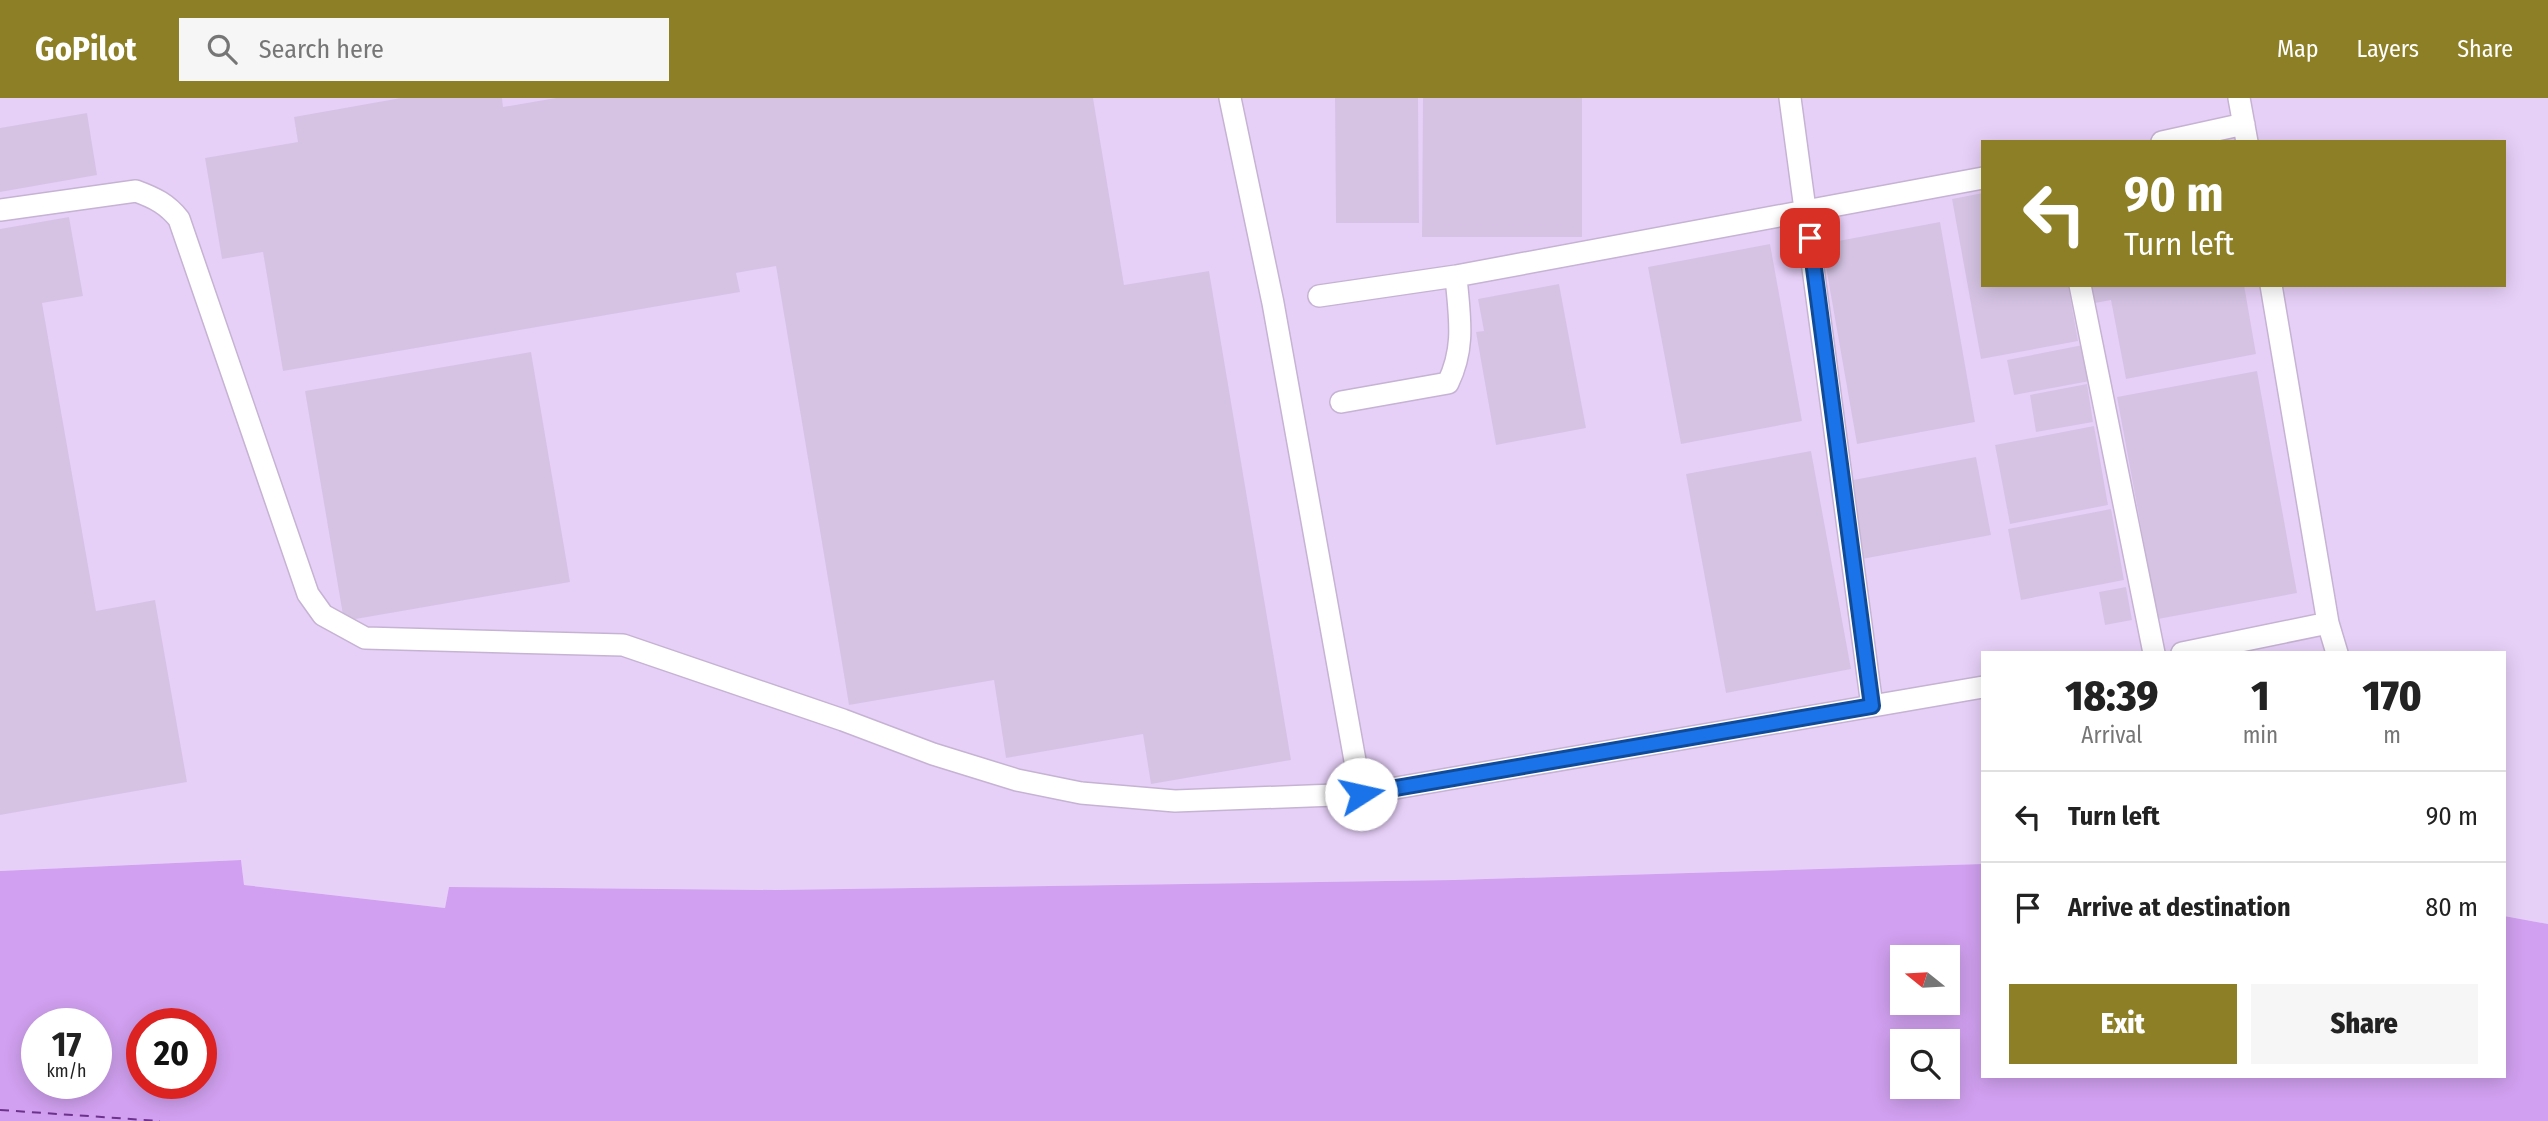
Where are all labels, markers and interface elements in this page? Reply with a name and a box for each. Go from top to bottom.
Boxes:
search box [179,18,669,81]
text: GoPilot [35,29,137,69]
icon: search [203,30,241,68]
text: Search here [259,34,384,65]
text: Map [2277,35,2319,63]
text: Layers [2357,35,2419,63]
text: Share [2457,35,2513,63]
text: 90 m [2124,165,2224,224]
icon: left [2009,168,2100,259]
pin [1780,208,1840,268]
icon: arrive [1791,219,1829,257]
text: Turn left [2124,225,2234,263]
text: 18:39 [2065,671,2158,721]
text: 1 [2251,671,2270,721]
text: 170 [2362,671,2422,721]
text: Arrival [2081,721,2142,749]
text: min [2243,721,2278,749]
text: m [2383,721,2401,749]
position arrow [1324,757,1398,831]
icon: left [2009,798,2047,836]
text: Turn left [2068,801,2160,832]
text: 90 m [2426,801,2478,832]
icon: arrive [2009,889,2047,927]
text: Arrive at destination [2068,892,2291,923]
text: 80 m [2425,892,2478,923]
north arrow [1890,945,1960,1015]
map controls [1890,945,1960,1099]
button: Exit [2009,984,2237,1064]
button: Share [2251,984,2478,1064]
speed limit sign: 20 [126,1008,217,1099]
text: 17 [52,1023,81,1065]
button: search [1890,1029,1960,1099]
text: km/h [46,1060,87,1082]

